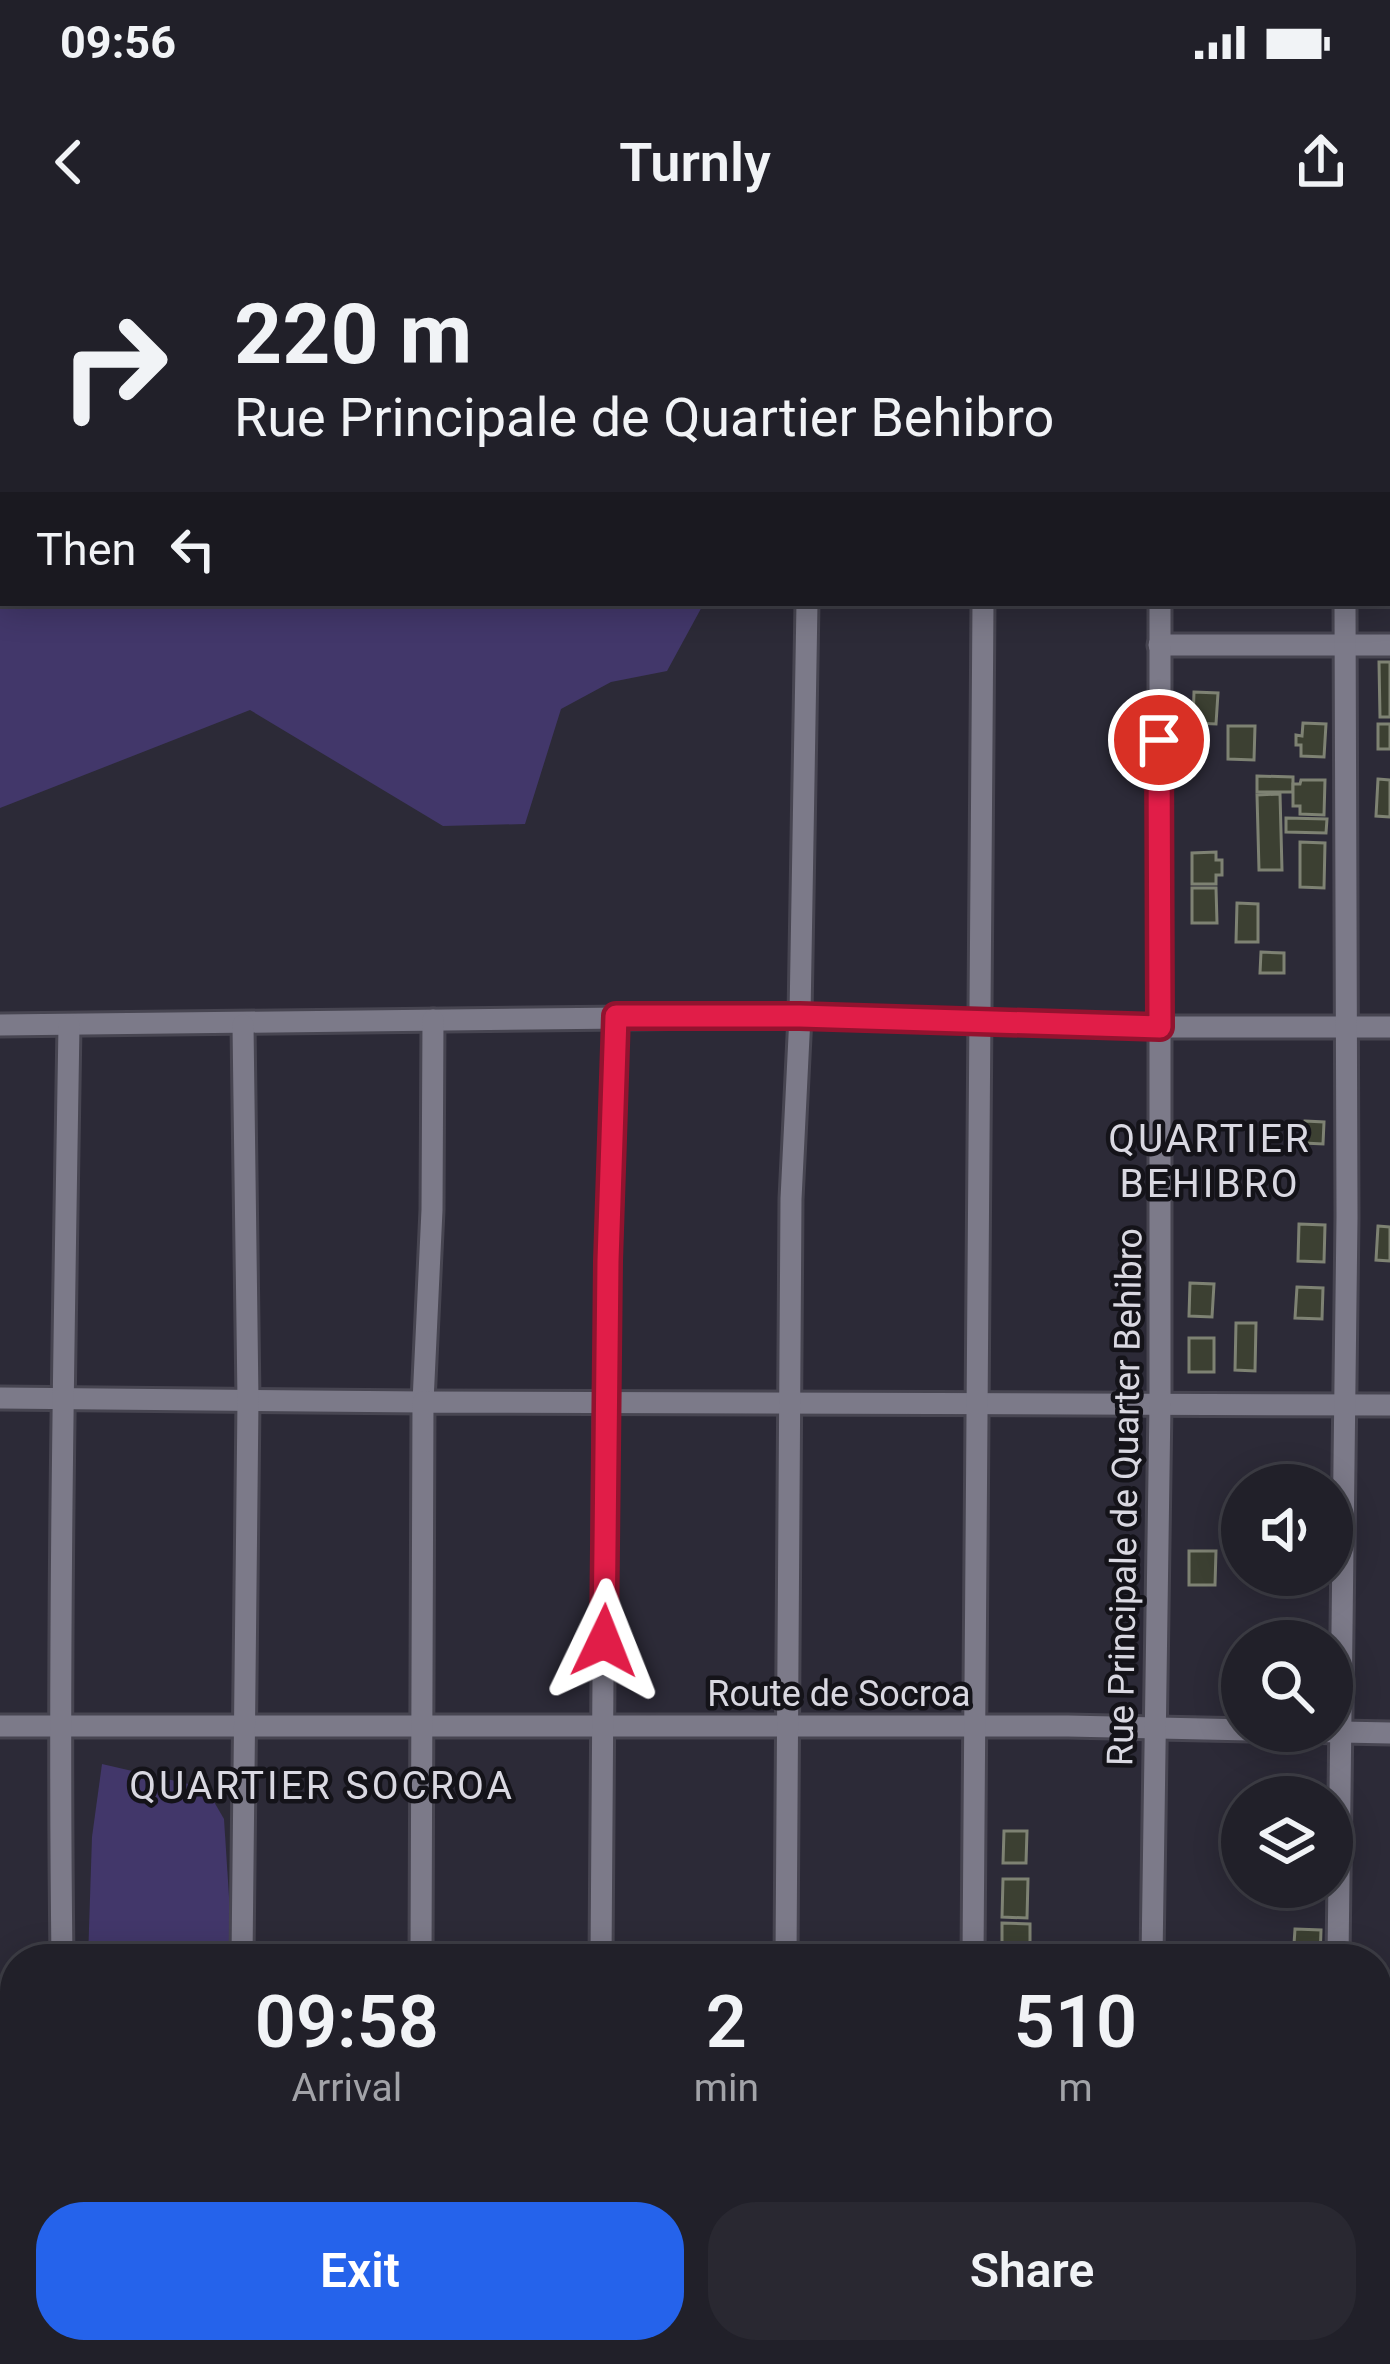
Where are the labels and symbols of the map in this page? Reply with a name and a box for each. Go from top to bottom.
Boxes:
pin [1108,689,1210,791]
district label: QUARTIER BEHIBRO [1108,1116,1312,1207]
street label: Rue Principale de Quarter Behibro [1099,1228,1151,1766]
position arrow [541,1578,667,1704]
street label: Route de Socroa [707,1673,971,1715]
district label: QUARTIER SOCROA [129,1763,515,1809]

